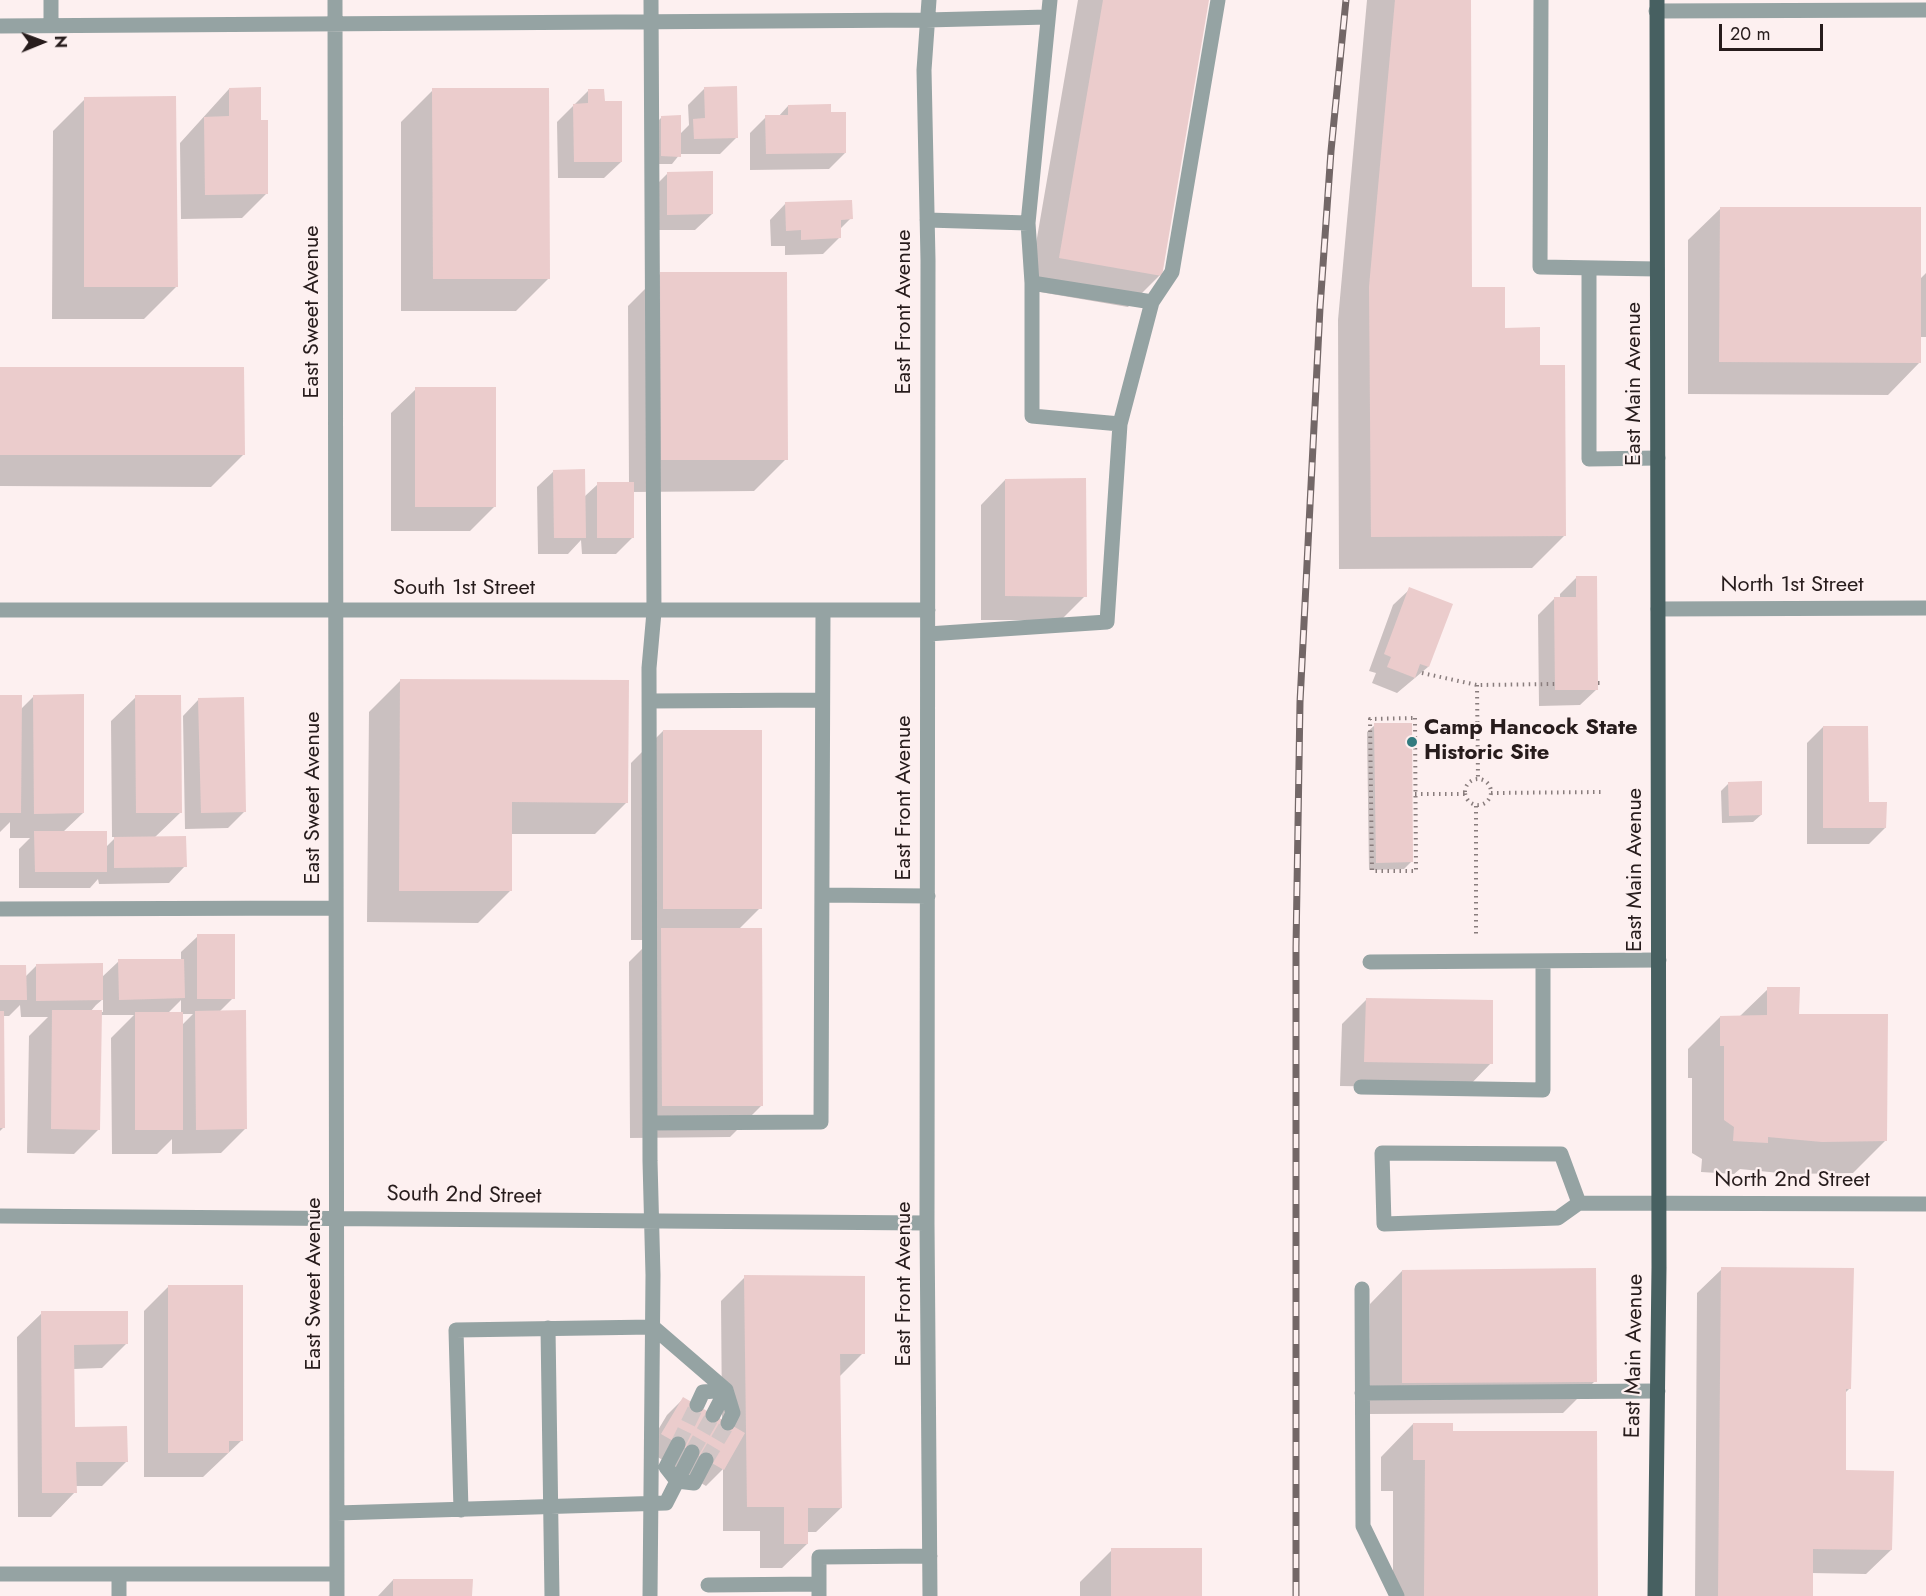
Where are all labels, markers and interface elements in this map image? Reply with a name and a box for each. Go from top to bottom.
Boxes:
north arrow [12,12,72,72]
scale bar [1722,12,1826,50]
text: 20 m [1730,21,1770,47]
text: N [49,35,72,48]
street label: East Sweet Avenue [300,225,326,399]
street label: East Front Avenue [892,229,918,395]
street label: East Main Avenue [1622,302,1648,466]
street label: North 1st Street [1720,573,1864,599]
street label: South 1st Street [393,576,535,602]
street label: East Sweet Avenue [301,711,327,885]
street label: East Front Avenue [892,715,918,881]
place label: Camp Hancock State Historic Site [1424,716,1638,768]
marker: Camp Hancock State Historic Site [1405,735,1419,749]
street label: East Main Avenue [1623,788,1649,952]
street label: North 2nd Street [1714,1168,1870,1194]
street label: South 2nd Street [386,1181,542,1211]
street label: East Sweet Avenue [302,1197,328,1371]
street label: East Front Avenue [892,1201,918,1367]
street label: East Main Avenue [1620,1274,1650,1438]

